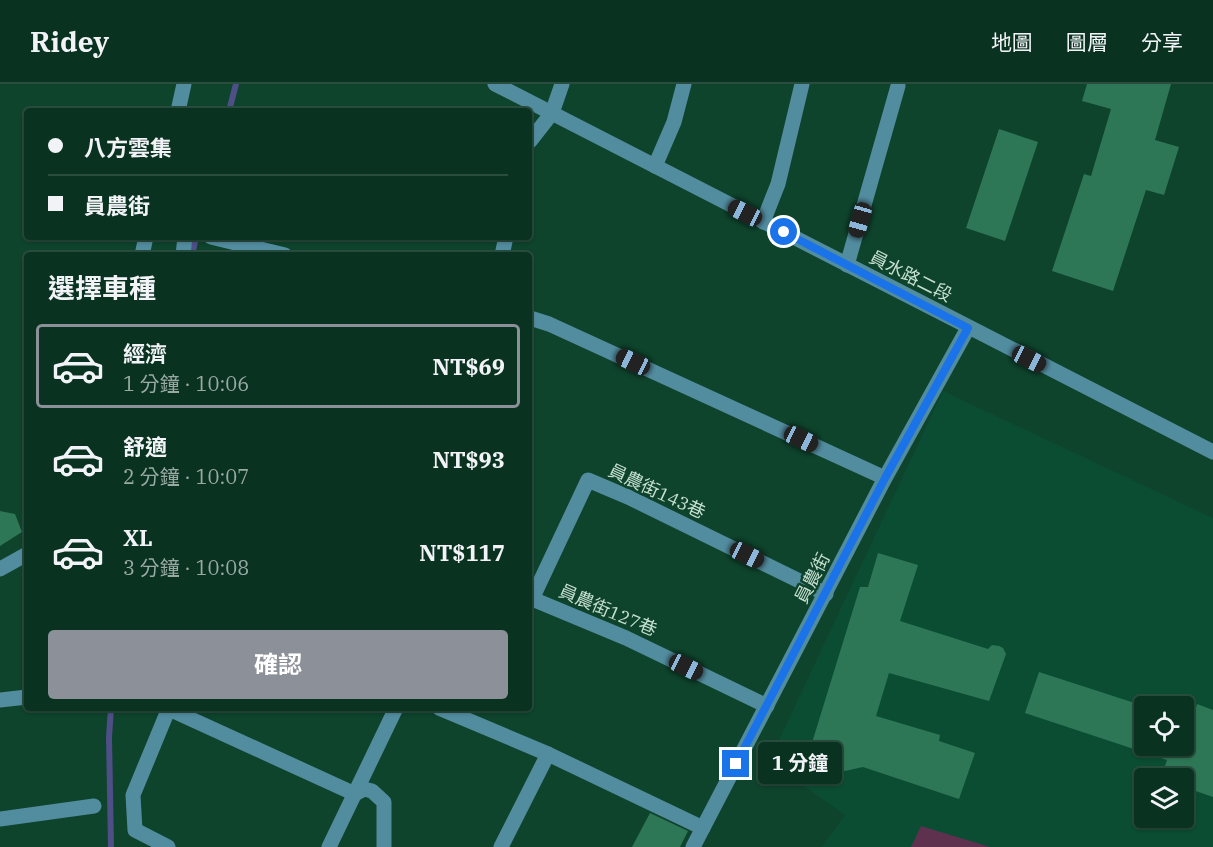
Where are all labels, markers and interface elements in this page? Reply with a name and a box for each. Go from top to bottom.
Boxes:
text: Ridey [30,23,109,60]
text: 地圖 [991,28,1033,56]
text: 圖層 [1066,28,1108,56]
text: 分享 [1141,28,1183,56]
text: 八方雲集 [84,133,172,162]
text: 員農街 [84,191,150,220]
car [725,197,765,229]
car [846,200,874,240]
route start [770,218,797,245]
street label: 員水路二段 [866,245,956,307]
text: 選擇車種 [48,270,156,305]
icon: car [51,339,105,393]
text: 經濟 [123,339,167,368]
car [1009,343,1049,375]
car [613,346,653,378]
text: NT$69 [432,352,505,381]
text: 1 分鐘 · 10:06 [123,370,249,397]
car [781,423,821,455]
icon: car [51,432,105,486]
text: 舒適 [123,432,167,461]
text: NT$93 [432,445,505,474]
street label: 員農街143巷 [605,459,709,523]
text: 2 分鐘 · 10:07 [123,463,249,490]
text: XL [123,523,153,552]
icon: car [51,525,105,579]
text: NT$117 [419,538,505,567]
car [727,539,767,571]
street label: 員農街 [789,549,835,607]
text: 3 分鐘 · 10:08 [123,554,249,581]
street label: 員農街127巷 [555,579,661,641]
button: 確認 [48,630,508,699]
car [666,651,706,683]
map controls [1134,696,1194,828]
button: locate [1134,696,1194,756]
callout: 1 分鐘 [757,743,841,785]
text: 1 分鐘 [772,749,828,776]
route end [722,750,749,777]
button: layers [1134,768,1194,828]

